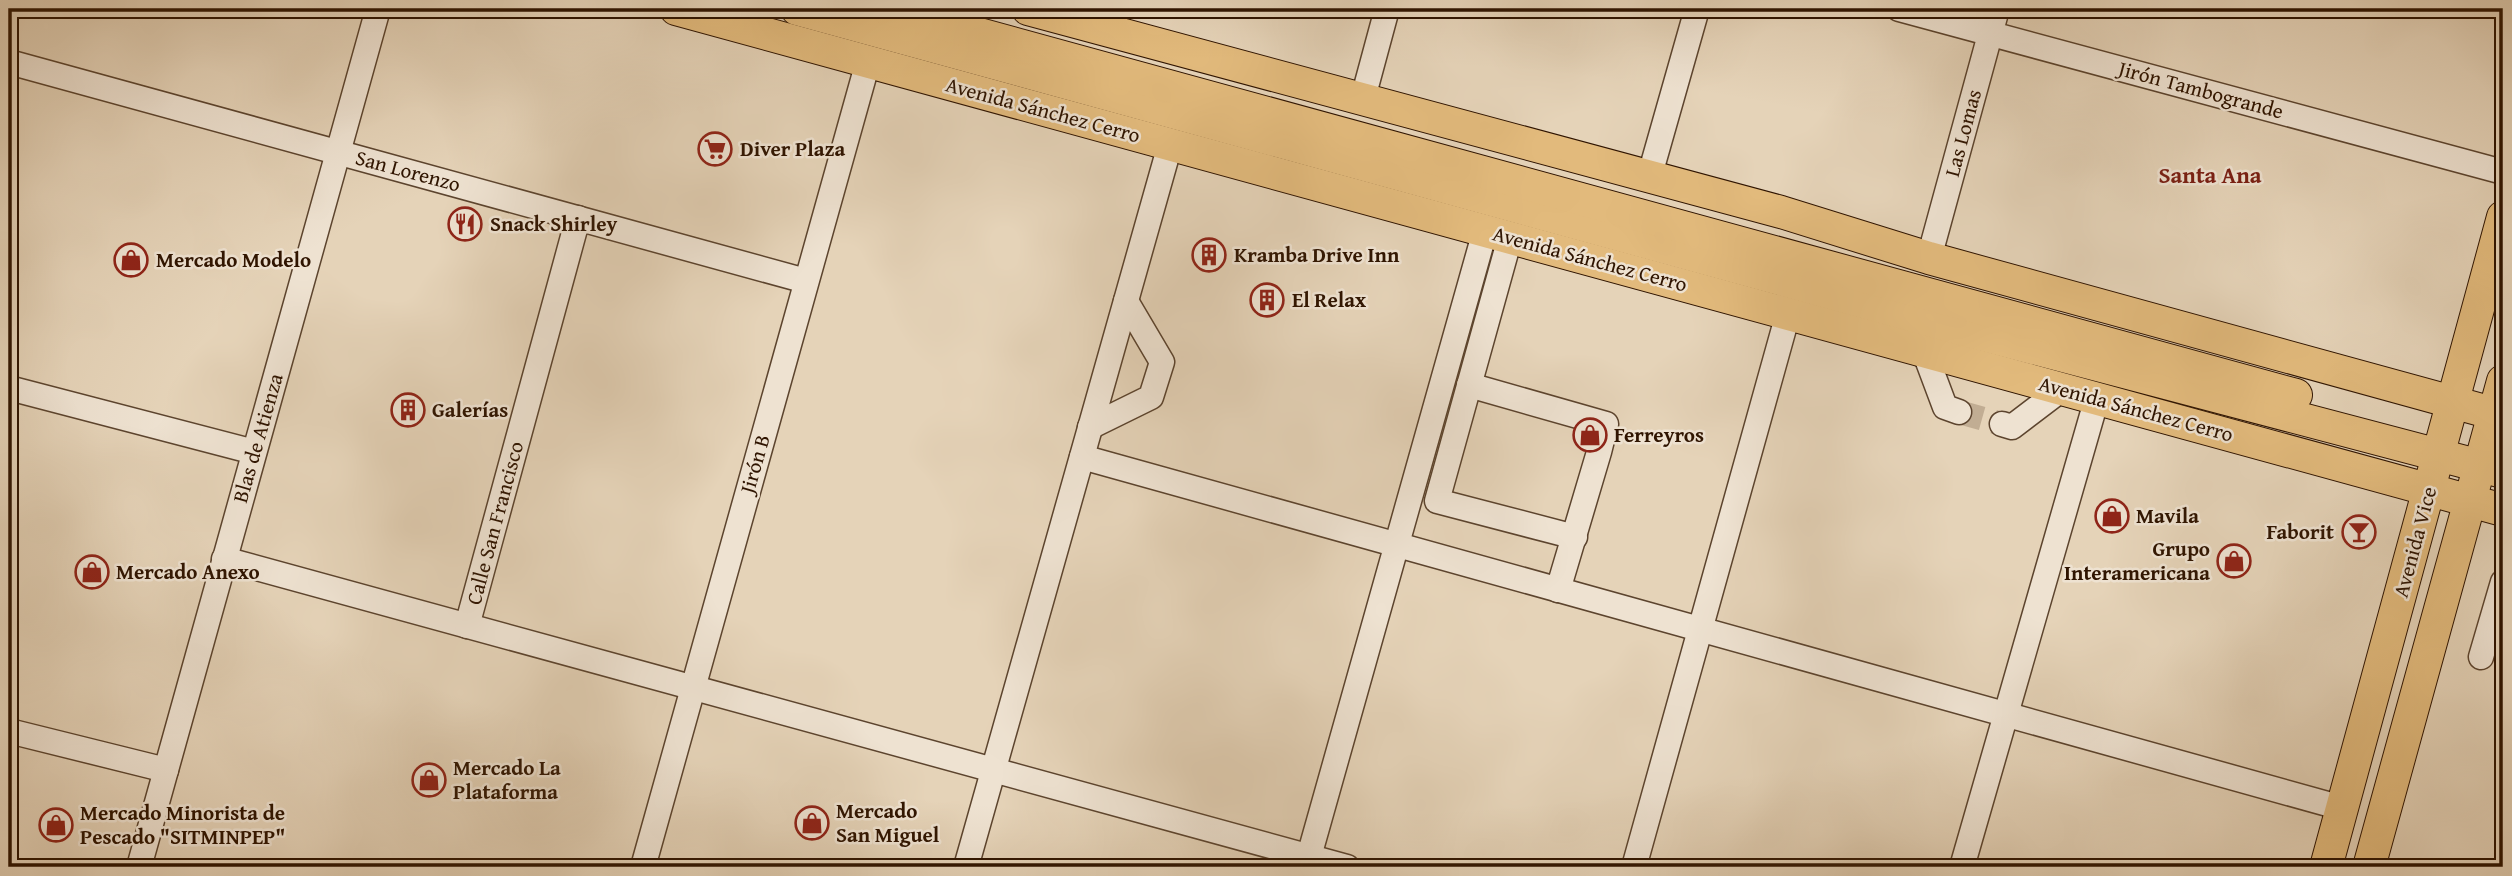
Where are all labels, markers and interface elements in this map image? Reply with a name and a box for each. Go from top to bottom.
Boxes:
street label: Jirón Tambogrande [2112,52,2287,126]
street label: Avenida Sánchez Cerro [942,69,1144,150]
street label: Las Lomas [1936,86,1989,180]
supermarket icon: Diver Plaza [696,130,734,168]
place label: Diver Plaza [740,133,846,164]
street label: San Lorenzo [352,142,464,199]
district label: Santa Ana [2158,158,2262,191]
restaurant icon: Snack Shirley [446,205,484,243]
place label: Snack Shirley [490,208,618,239]
street label: Avenida Sánchez Cerro [1489,218,1691,299]
building icon: Kramba Drive Inn [1190,236,1228,274]
place label: Kramba Drive Inn [1234,239,1400,270]
shop icon: Mercado Modelo [112,241,150,279]
place label: Mercado Modelo [156,244,311,275]
building icon: El Relax [1248,281,1286,319]
place label: El Relax [1292,284,1366,315]
street label: Avenida Sánchez Cerro [2035,368,2237,449]
street label: Blas de Atienza [224,370,291,506]
building icon: Galerías [389,391,427,429]
place label: Galerías [432,394,508,425]
shop icon: Ferreyros [1571,416,1609,454]
place label: Ferreyros [1614,419,1704,450]
street label: Jirón B [730,431,778,500]
street label: Calle San Francisco [458,438,531,608]
street label: Avenida Vice [2385,483,2444,601]
shop icon: Mavila [2093,497,2131,535]
place label: Mavila [2136,500,2199,531]
bar icon: Faborit [2340,513,2378,551]
place label: Faborit [2266,516,2334,547]
place label: Grupo Interamericana [2064,533,2210,588]
shop icon: Grupo Interamericana [2215,542,2253,580]
shop icon: Mercado Anexo [73,553,111,591]
place label: Mercado Anexo [116,556,260,587]
place label: Mercado La Plataforma [453,752,561,807]
shop icon: Mercado La Plataforma [410,761,448,799]
place label: Mercado San Miguel [836,795,940,850]
place label: Mercado Minorista de Pescado "SITMINPEP" [80,797,285,852]
shop icon: Mercado San Miguel [793,804,831,842]
shop icon: Mercado Minorista de Pescado "SITMINPEP" [37,806,75,844]

